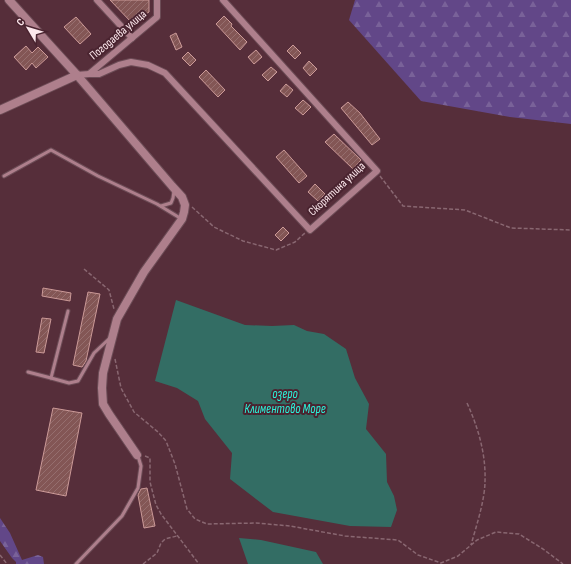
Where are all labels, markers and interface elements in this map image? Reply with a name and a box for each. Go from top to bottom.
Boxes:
street label: Погодаева улица [86,7,150,63]
north arrow [8,8,48,48]
text: С [14,16,28,28]
street label: Скорятина улица [305,159,369,219]
water label: озеро Климентово Море [244,386,326,417]

